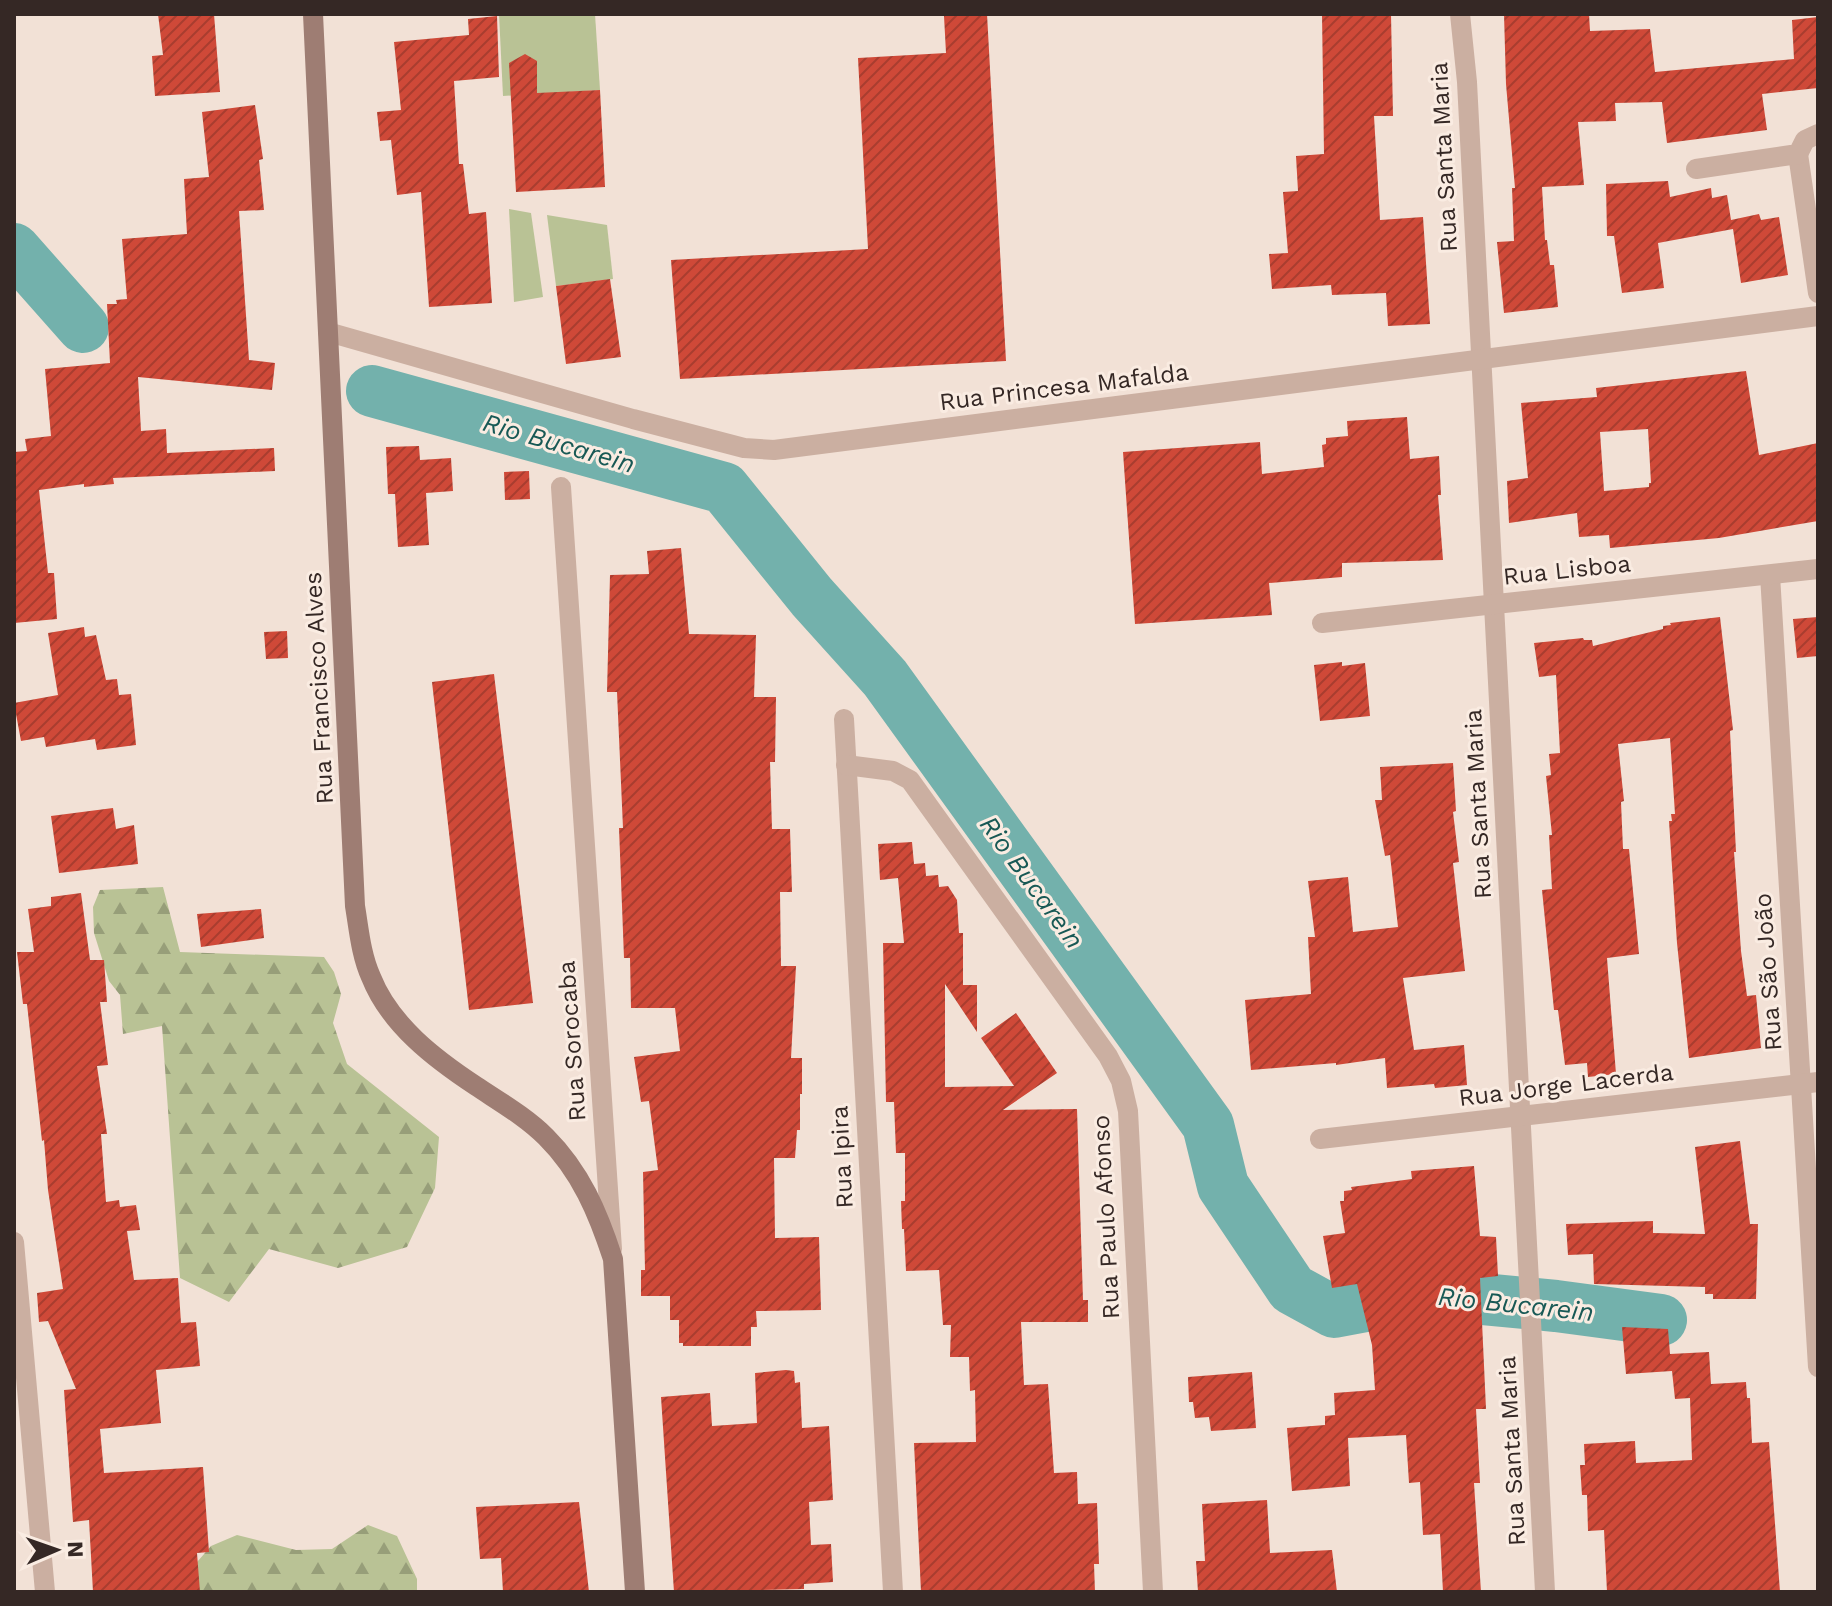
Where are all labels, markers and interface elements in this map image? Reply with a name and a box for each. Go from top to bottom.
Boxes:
street label: Rua Santa Maria [1425,61,1463,253]
street label: Rua Princesa Mafalda [938,358,1190,416]
water label: Rio Bucarein [480,407,638,479]
street label: Rua Lisboa [1502,549,1632,591]
street label: Rua Francisco Alves [299,571,339,805]
street label: Rua Santa Maria [1459,708,1497,900]
water label: Rio Bucarein [974,810,1090,954]
street label: Rua São João [1749,892,1787,1052]
street label: Rua Sorocaba [552,960,592,1122]
street label: Rua Jorge Lacerda [1457,1058,1675,1112]
street label: Rua Ipira [825,1105,859,1209]
street label: Rua Paulo Afonso [1087,1114,1125,1320]
water label: Rio Bucarein [1437,1281,1595,1327]
street label: Rua Santa Maria [1493,1355,1531,1547]
north arrow [16,1510,96,1590]
text: N [63,1541,88,1558]

